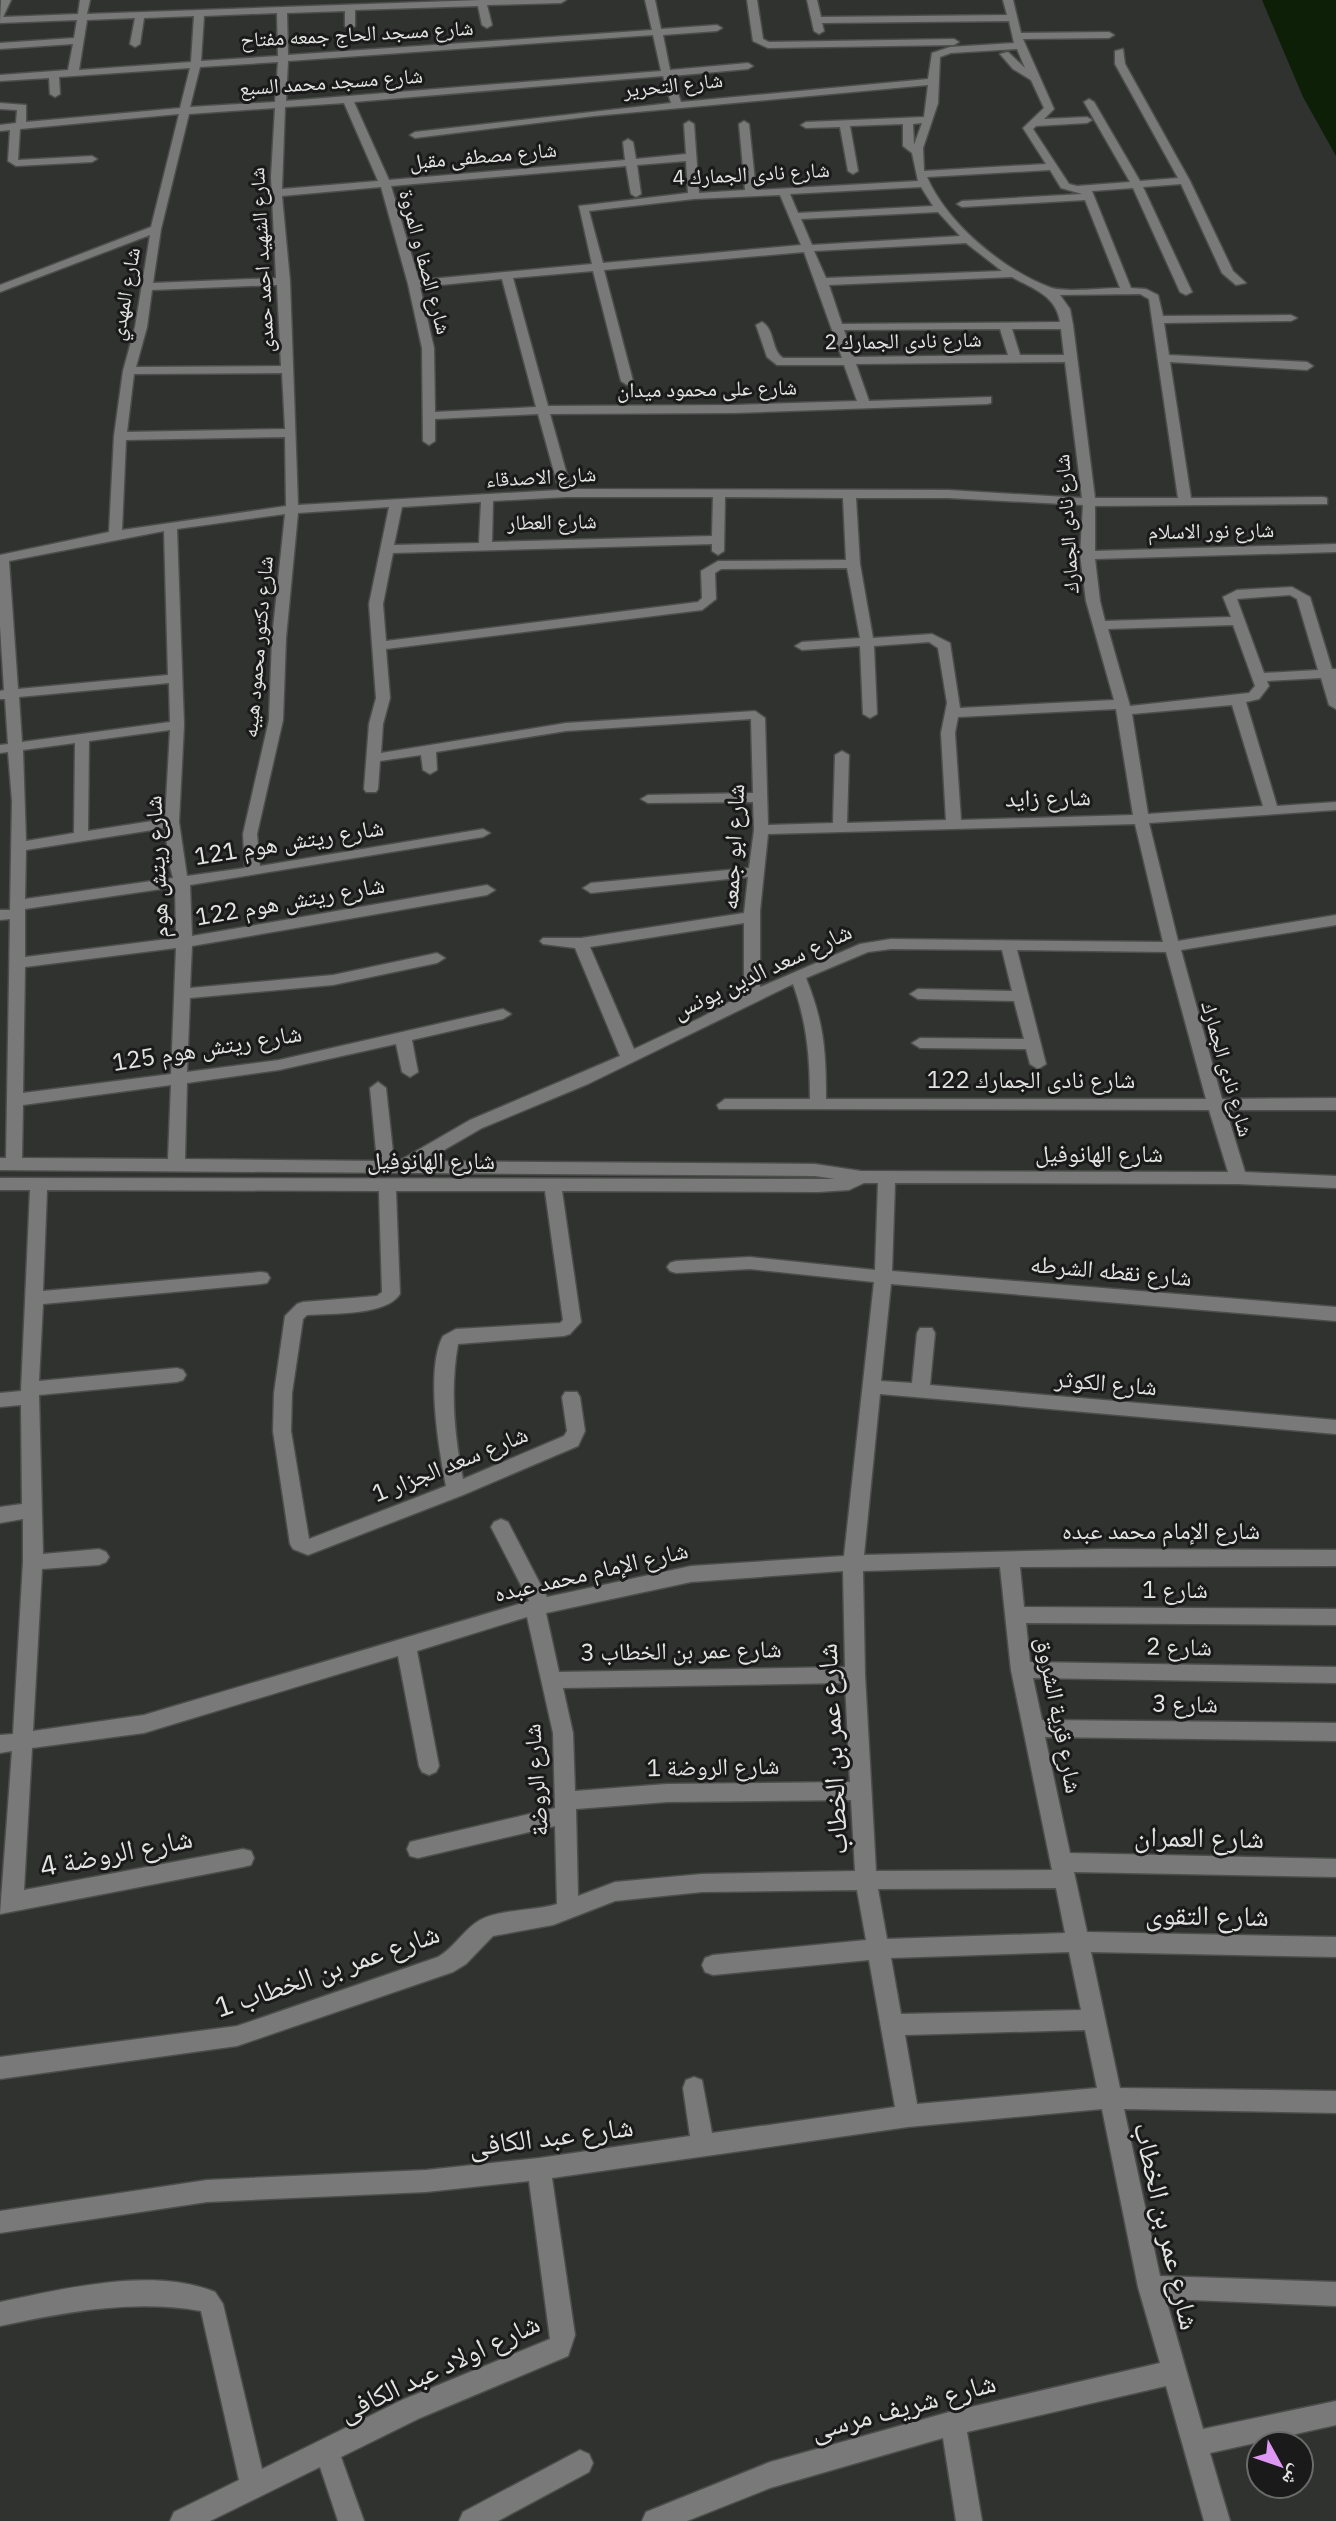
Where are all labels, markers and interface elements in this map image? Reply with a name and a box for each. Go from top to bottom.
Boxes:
street label: شارع مسجد الحاج جمعه مفتاح [240,13,474,53]
street label: شارع مسجد محمد السبع [238,61,424,101]
street label: شارع التحرير [621,65,724,103]
street label: شارع مصطفى مقبل [408,135,558,175]
street label: شارع نادى الجمارك 4 [672,155,830,191]
street label: شارع الشهيد احمد حمدى [242,167,280,353]
street label: شارع الصفا و المروة [393,186,459,337]
street label: شارع المهدي [102,245,149,343]
street label: شارع نادى الجمارك 2 [824,325,982,355]
street label: شارع على محمود ميدان [617,372,797,404]
street label: شارع نادى الجمارك [1047,453,1085,595]
street label: شارع الاصدقاء [485,459,597,493]
street label: شارع العطار [506,506,597,536]
street label: شارع نور الاسلام [1148,515,1274,546]
street label: شارع دكتور محمود هيبه [235,555,279,739]
street label: شارع زايد [1005,780,1091,814]
street label: شارع ابو جمعه [713,783,751,911]
street label: شارع ريتش هوم [136,795,177,939]
street label: شارع ريتش هوم 121 [192,810,386,873]
street label: شارع ريتش هوم 122 [193,868,387,933]
street label: شارع سعد الدين يونس [667,914,857,1026]
street label: شارع نادى الجمارك [1195,998,1261,1140]
street label: شارع ريتش هوم 125 [110,1016,304,1079]
street label: شارع نادى الجمارك 122 [927,1063,1135,1095]
street label: شارع الهانوفيل [1035,1137,1163,1169]
street label: شارع الهانوفيل [367,1144,495,1176]
street label: شارع نقطه الشرطه [1029,1247,1193,1293]
street label: شارع الكوثر [1053,1362,1158,1402]
street label: شارع سعد الجزار 1 [367,1417,532,1509]
street label: شارع الإمام محمد عبده [1062,1514,1260,1547]
street label: شارع الإمام محمد عبده [491,1533,691,1610]
street label: شارع 1 [1142,1573,1208,1605]
street label: شارع 2 [1146,1629,1212,1663]
street label: شارع عمر بن الخطاب 3 [580,1632,782,1668]
street label: شارع قرية الشروق [1029,1634,1091,1796]
street label: شارع عمر بن الخطاب [807,1642,856,1856]
street label: شارع 3 [1152,1686,1218,1720]
street label: شارع الروضة [515,1723,555,1837]
street label: شارع الروضة 1 [646,1749,780,1783]
street label: شارع العمران [1134,1817,1264,1856]
street label: شارع الروضة 4 [36,1819,195,1884]
street label: شارع التقوى [1145,1895,1269,1934]
street label: شارع عمر بن الخطاب 1 [210,1914,444,2025]
street label: شارع عبد الكافى [467,2107,635,2164]
street label: شارع عمر بن الخطاب [1126,2119,1209,2333]
street label: شارع اولاد عبد الكافى [332,2304,545,2429]
street label: شارع شريف مرسى [806,2363,1000,2448]
north arrow [1245,2430,1315,2500]
text: ش [1277,2460,1309,2491]

